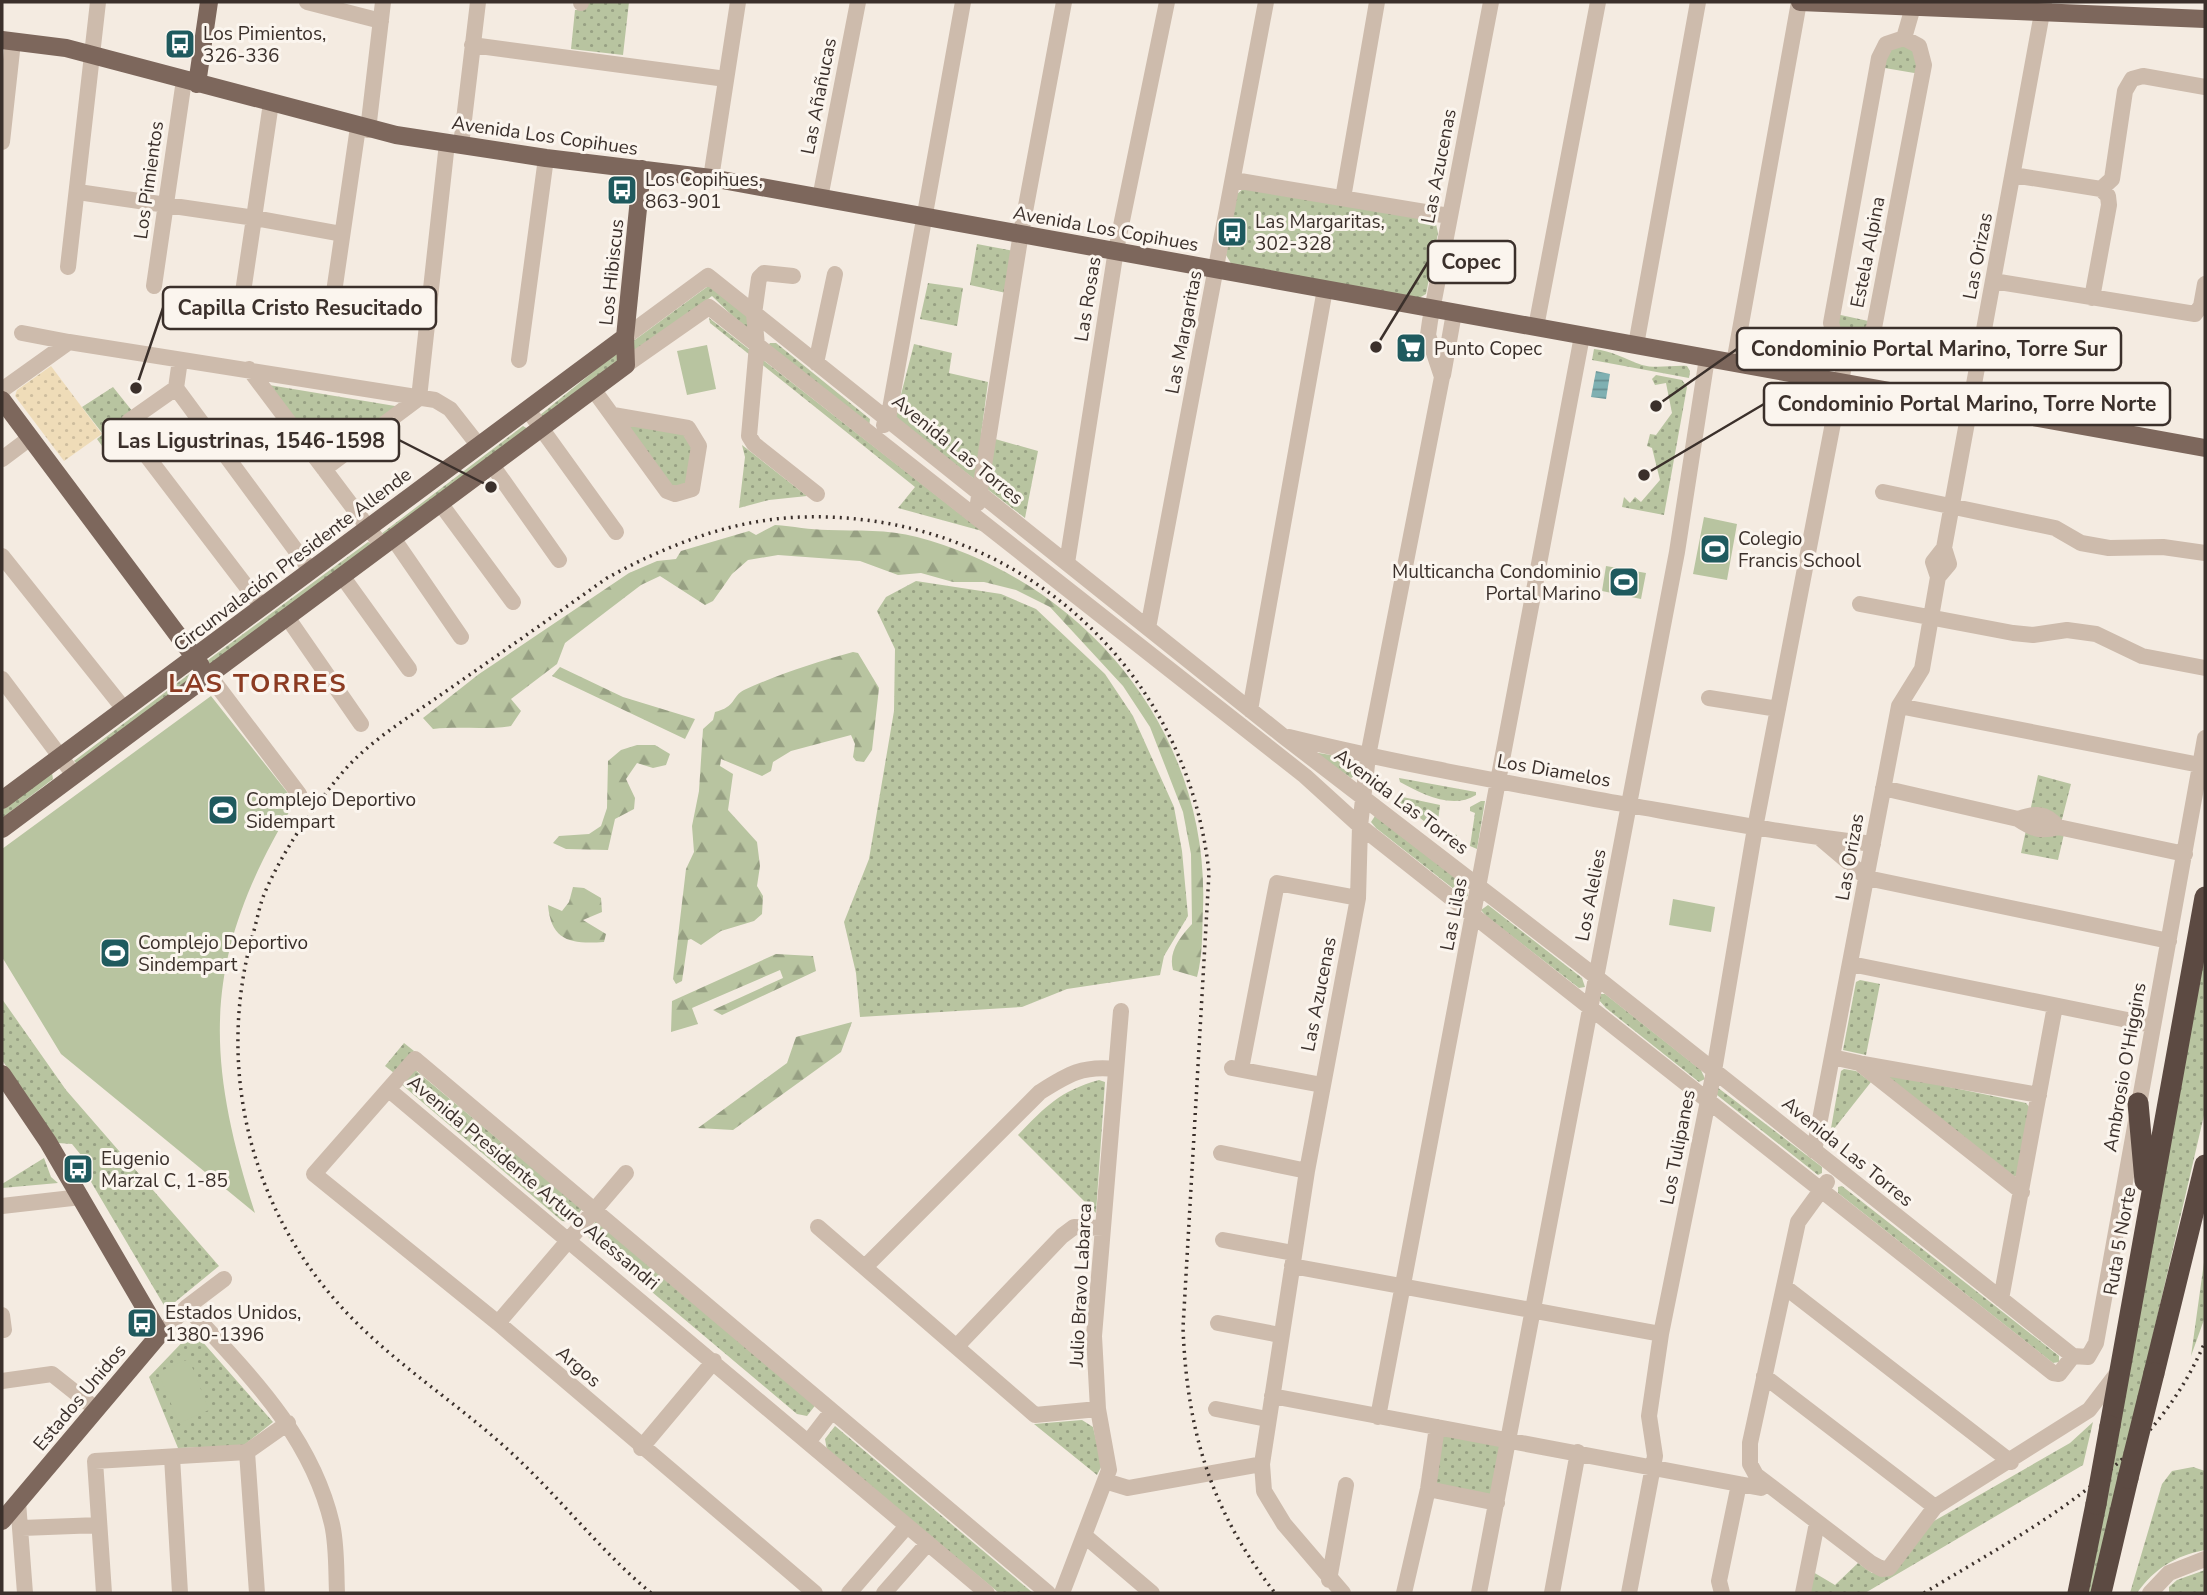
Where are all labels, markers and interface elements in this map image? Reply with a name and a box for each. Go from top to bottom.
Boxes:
place label: Los Pimientos, 326-336 [203,21,326,69]
bus stop icon: Los Pimientos, 326-336 [163,27,197,61]
street label: Las Añañucas [795,36,843,157]
street label: Las Azucenas [1415,107,1463,226]
street label: Avenida Los Copihues [450,110,640,162]
street label: Los Pimientos [128,119,170,241]
place label: Los Copihues, 863-901 [645,167,763,215]
bus stop icon: Los Copihues, 863-901 [605,173,639,207]
street label: Estela Alpina [1844,194,1892,310]
street label: Avenida Los Copihues [1011,200,1201,258]
place label: Las Margaritas, 302-328 [1255,209,1385,257]
street label: Las Orizas [1957,210,1999,302]
bus stop icon: Las Margaritas, 302-328 [1215,215,1249,249]
street label: Los Hibiscus [593,218,631,327]
callout: Copec [1428,241,1515,283]
text: Copec [1441,248,1501,276]
street label: Las Rosas [1068,255,1108,344]
street label: Las Margaritas [1159,268,1209,396]
callout: Capilla Cristo Resucitado [163,287,436,329]
text: Capilla Cristo Resucitado [177,294,423,322]
callout: Condominio Portal Marino, Torre Sur [1737,328,2121,370]
supermarket icon: Punto Copec [1394,331,1428,365]
text: Condominio Portal Marino, Torre Sur [1751,335,2108,363]
place label: Punto Copec [1434,336,1542,362]
callout: Condominio Portal Marino, Torre Norte [1764,383,2170,425]
street label: Avenida Las Torres [886,389,1029,511]
text: Condominio Portal Marino, Torre Norte [1778,390,2156,418]
callout: Las Ligustrinas, 1546-1598 [103,419,399,461]
text: Las Ligustrinas, 1546-1598 [117,427,385,455]
street label: Circunvalación Presidente Allende [168,462,417,658]
place label: Colegio Francis School [1738,526,1861,574]
sports icon: Colegio Francis School [1698,532,1732,566]
place label: Multicancha Condominio Portal Marino [1392,559,1601,607]
sports icon: Multicancha Condominio Portal Marino [1607,565,1641,599]
district label: LAS TORRES [168,666,348,701]
street label: Avenida Las Torres [1329,743,1474,861]
street label: Los Diamelos [1495,748,1613,794]
place label: Complejo Deportivo Sidempart [246,787,416,835]
sports icon: Complejo Deportivo Sidempart [206,793,240,827]
street label: Las Orizas [1830,812,1870,903]
street label: Los Alelies [1569,847,1613,944]
street label: Las Lilas [1434,875,1474,953]
place label: Complejo Deportivo Sindempart [138,930,308,978]
street label: Las Azucenas [1295,935,1343,1054]
sports icon: Complejo Deportivo Sindempart [98,936,132,970]
street label: Ambrosio O'Higgins [2097,980,2153,1154]
street label: Avenida Presidente Arturo Alessandri [402,1069,665,1296]
street label: Los Tulipanes [1654,1087,1702,1207]
street label: Avenida Las Torres [1776,1091,1919,1213]
place label: Eugenio Marzal C, 1-85 [101,1146,228,1194]
bus stop icon: Eugenio Marzal C, 1-85 [61,1152,95,1186]
street label: Ruta 5 Norte [2098,1185,2142,1298]
street label: Julio Bravo Labarca [1064,1203,1098,1369]
place label: Estados Unidos, 1380-1396 [165,1300,301,1348]
bus stop icon: Estados Unidos, 1380-1396 [125,1306,159,1340]
street label: Estados Unidos [27,1339,132,1457]
street label: Argos [550,1340,606,1393]

